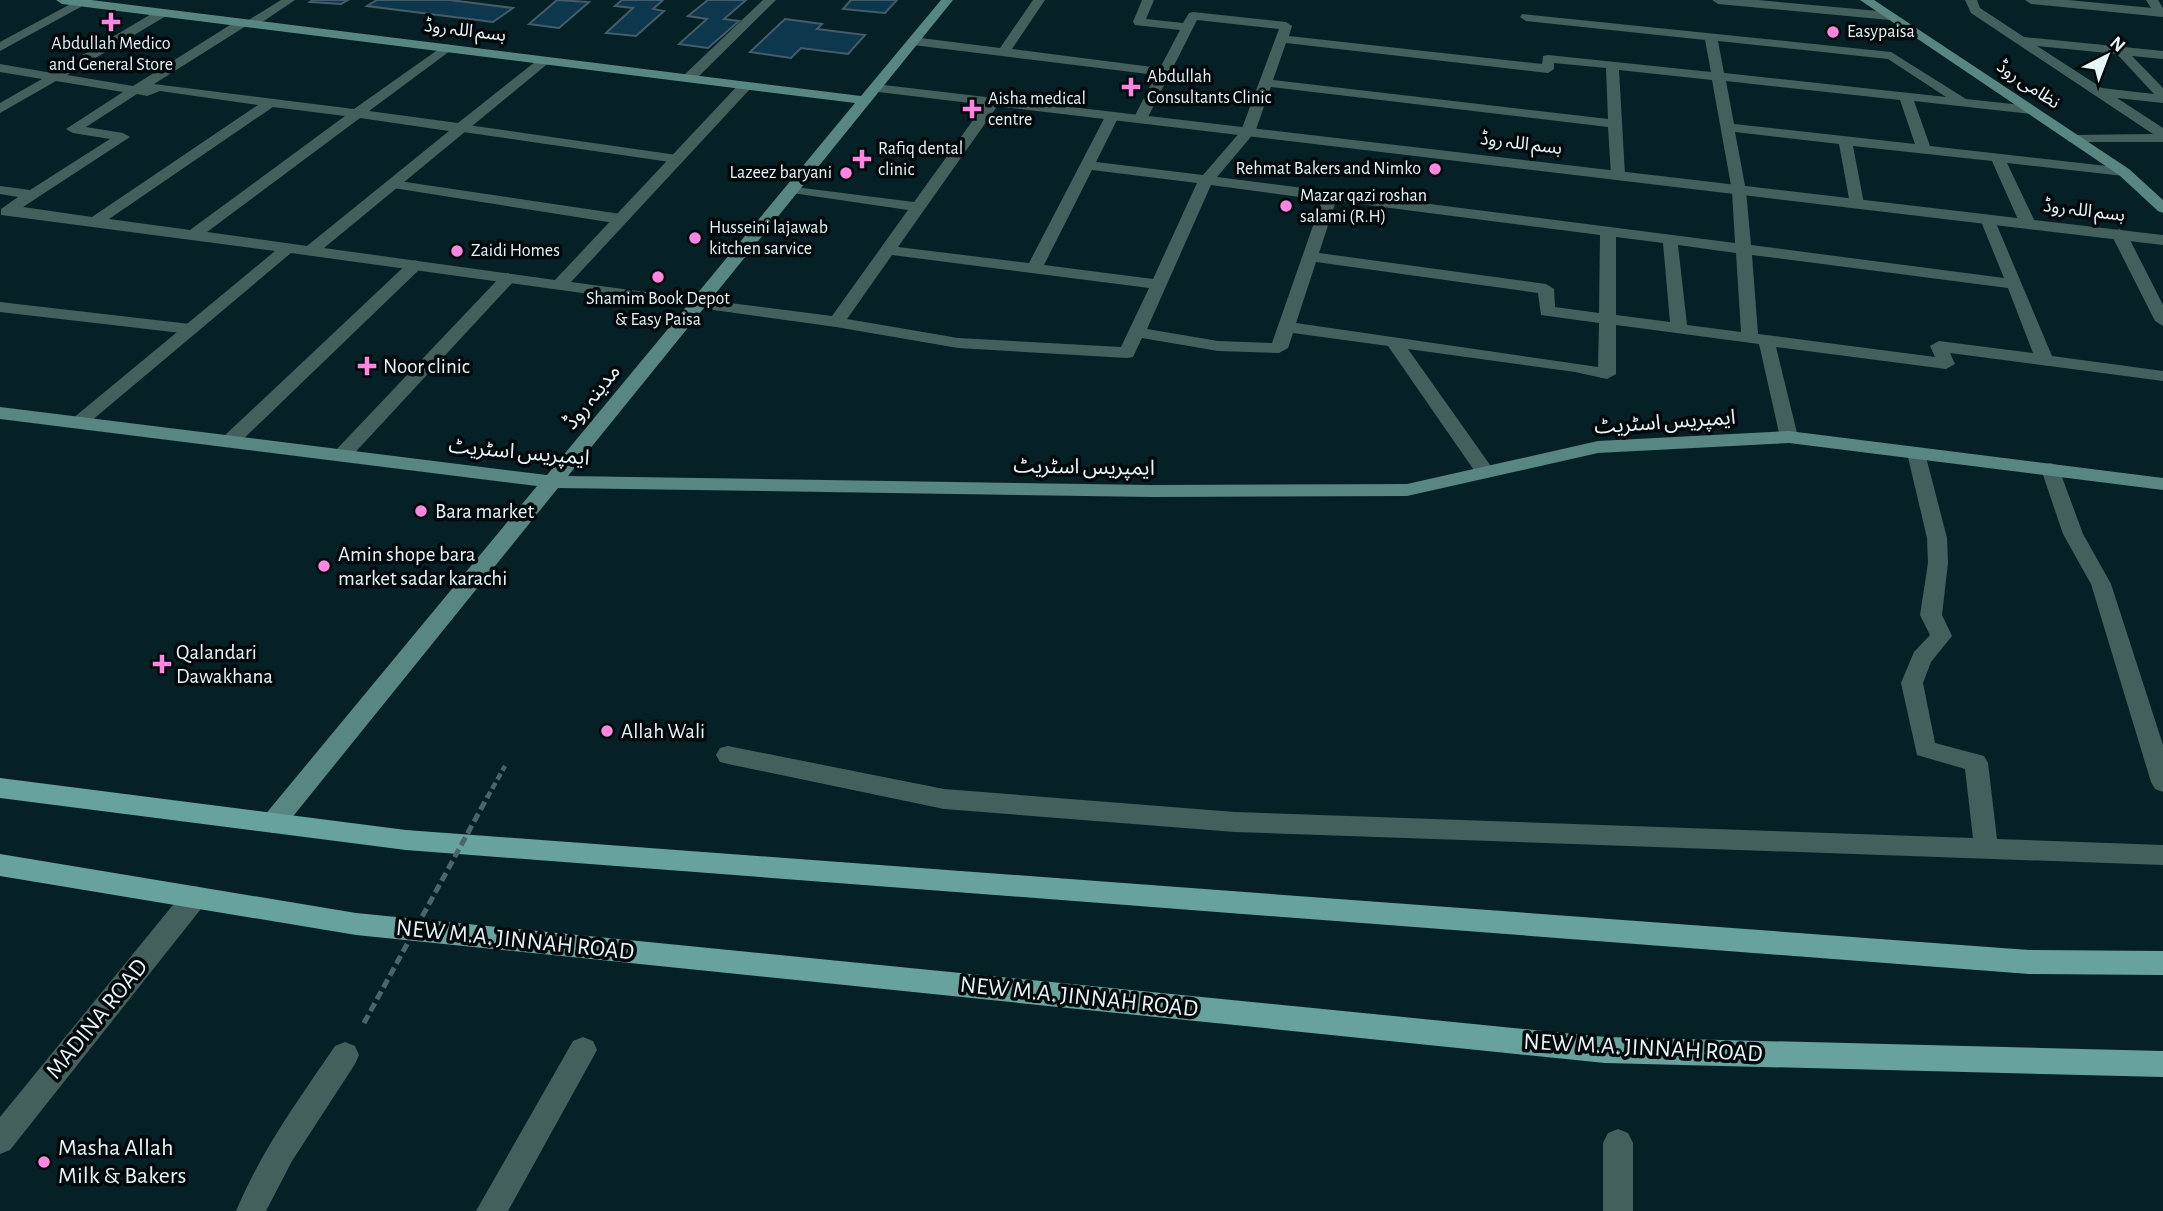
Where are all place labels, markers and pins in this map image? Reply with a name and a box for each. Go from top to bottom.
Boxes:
marker: Abdullah Medico and General Store [103,14,119,30]
place label: Easypaisa [1847,23,1915,41]
marker: Easypaisa [1825,24,1841,40]
place label: Abdullah Medico and General Store [49,35,173,74]
place label: Abdullah Consultants Clinic [1147,68,1272,107]
marker: Abdullah Consultants Clinic [1121,77,1141,97]
place label: Aisha medical centre [988,90,1086,129]
marker: Aisha medical centre [962,99,982,119]
place label: Rafiq dental clinic [878,140,963,179]
marker: Rafiq dental clinic [852,149,872,169]
place label: Rehmat Bakers and Nimko [1236,160,1421,178]
marker: Rehmat Bakers and Nimko [1427,161,1443,177]
place label: Lazeez baryani [729,164,832,182]
marker: Lazeez baryani [838,165,854,181]
place label: Mazar qazi roshan salami (R.H) [1300,187,1427,226]
marker: Mazar qazi roshan salami (R.H) [1278,198,1294,214]
place label: Husseini lajawab kitchen sarvice [709,219,828,258]
marker: Husseini lajawab kitchen sarvice [687,230,703,246]
place label: Zaidi Homes [471,242,560,260]
marker: Zaidi Homes [449,243,465,259]
marker: Shamim Book Depot & Easy Paisa [650,269,666,285]
place label: Shamim Book Depot & Easy Paisa [586,290,730,329]
marker: Noor clinic [357,356,377,376]
place label: Noor clinic [383,356,470,377]
place label: Bara market [435,501,535,522]
marker: Bara market [413,503,429,519]
place label: Amin shope bara market sadar karachi [338,544,507,589]
marker: Amin shope bara market sadar karachi [316,558,332,574]
place label: Qalandari Dawakhana [176,642,273,687]
marker: Qalandari Dawakhana [154,656,170,672]
place label: Allah Wali [621,721,705,742]
marker: Allah Wali [599,723,615,739]
place label: Masha Allah Milk & Bakers [58,1136,186,1188]
marker: Masha Allah Milk & Bakers [36,1154,52,1170]

